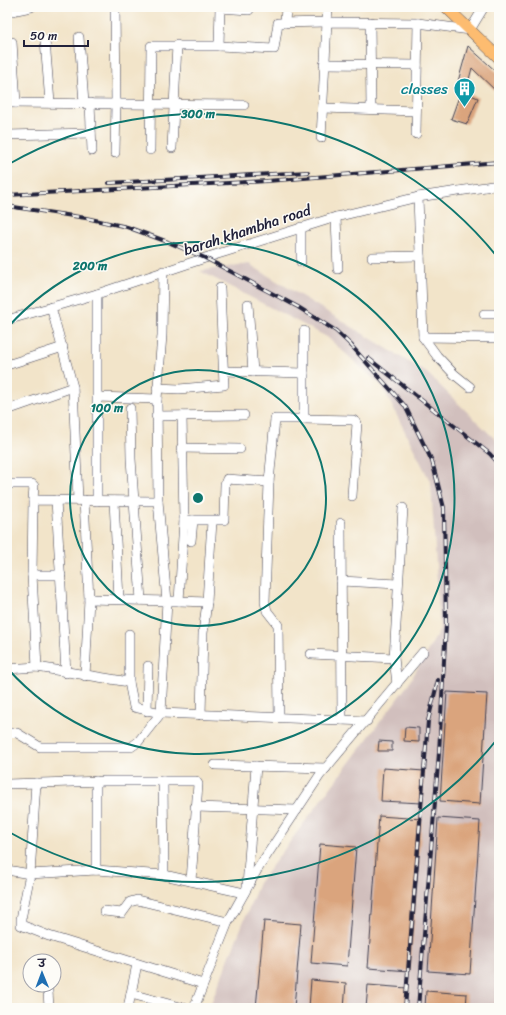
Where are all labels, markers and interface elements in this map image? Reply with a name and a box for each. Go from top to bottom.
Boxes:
scale bar [24,22,88,48]
text: 50 m [30,25,57,47]
place label: classes [401,76,448,102]
building icon: classes [451,76,477,109]
text: 300 m [180,103,216,125]
street label: barah khambha road [180,197,315,263]
text: 200 m [72,255,108,277]
text: 100 m [91,397,124,419]
centre of rings [191,491,205,505]
north arrow [22,953,62,993]
text: उ [37,954,47,973]

